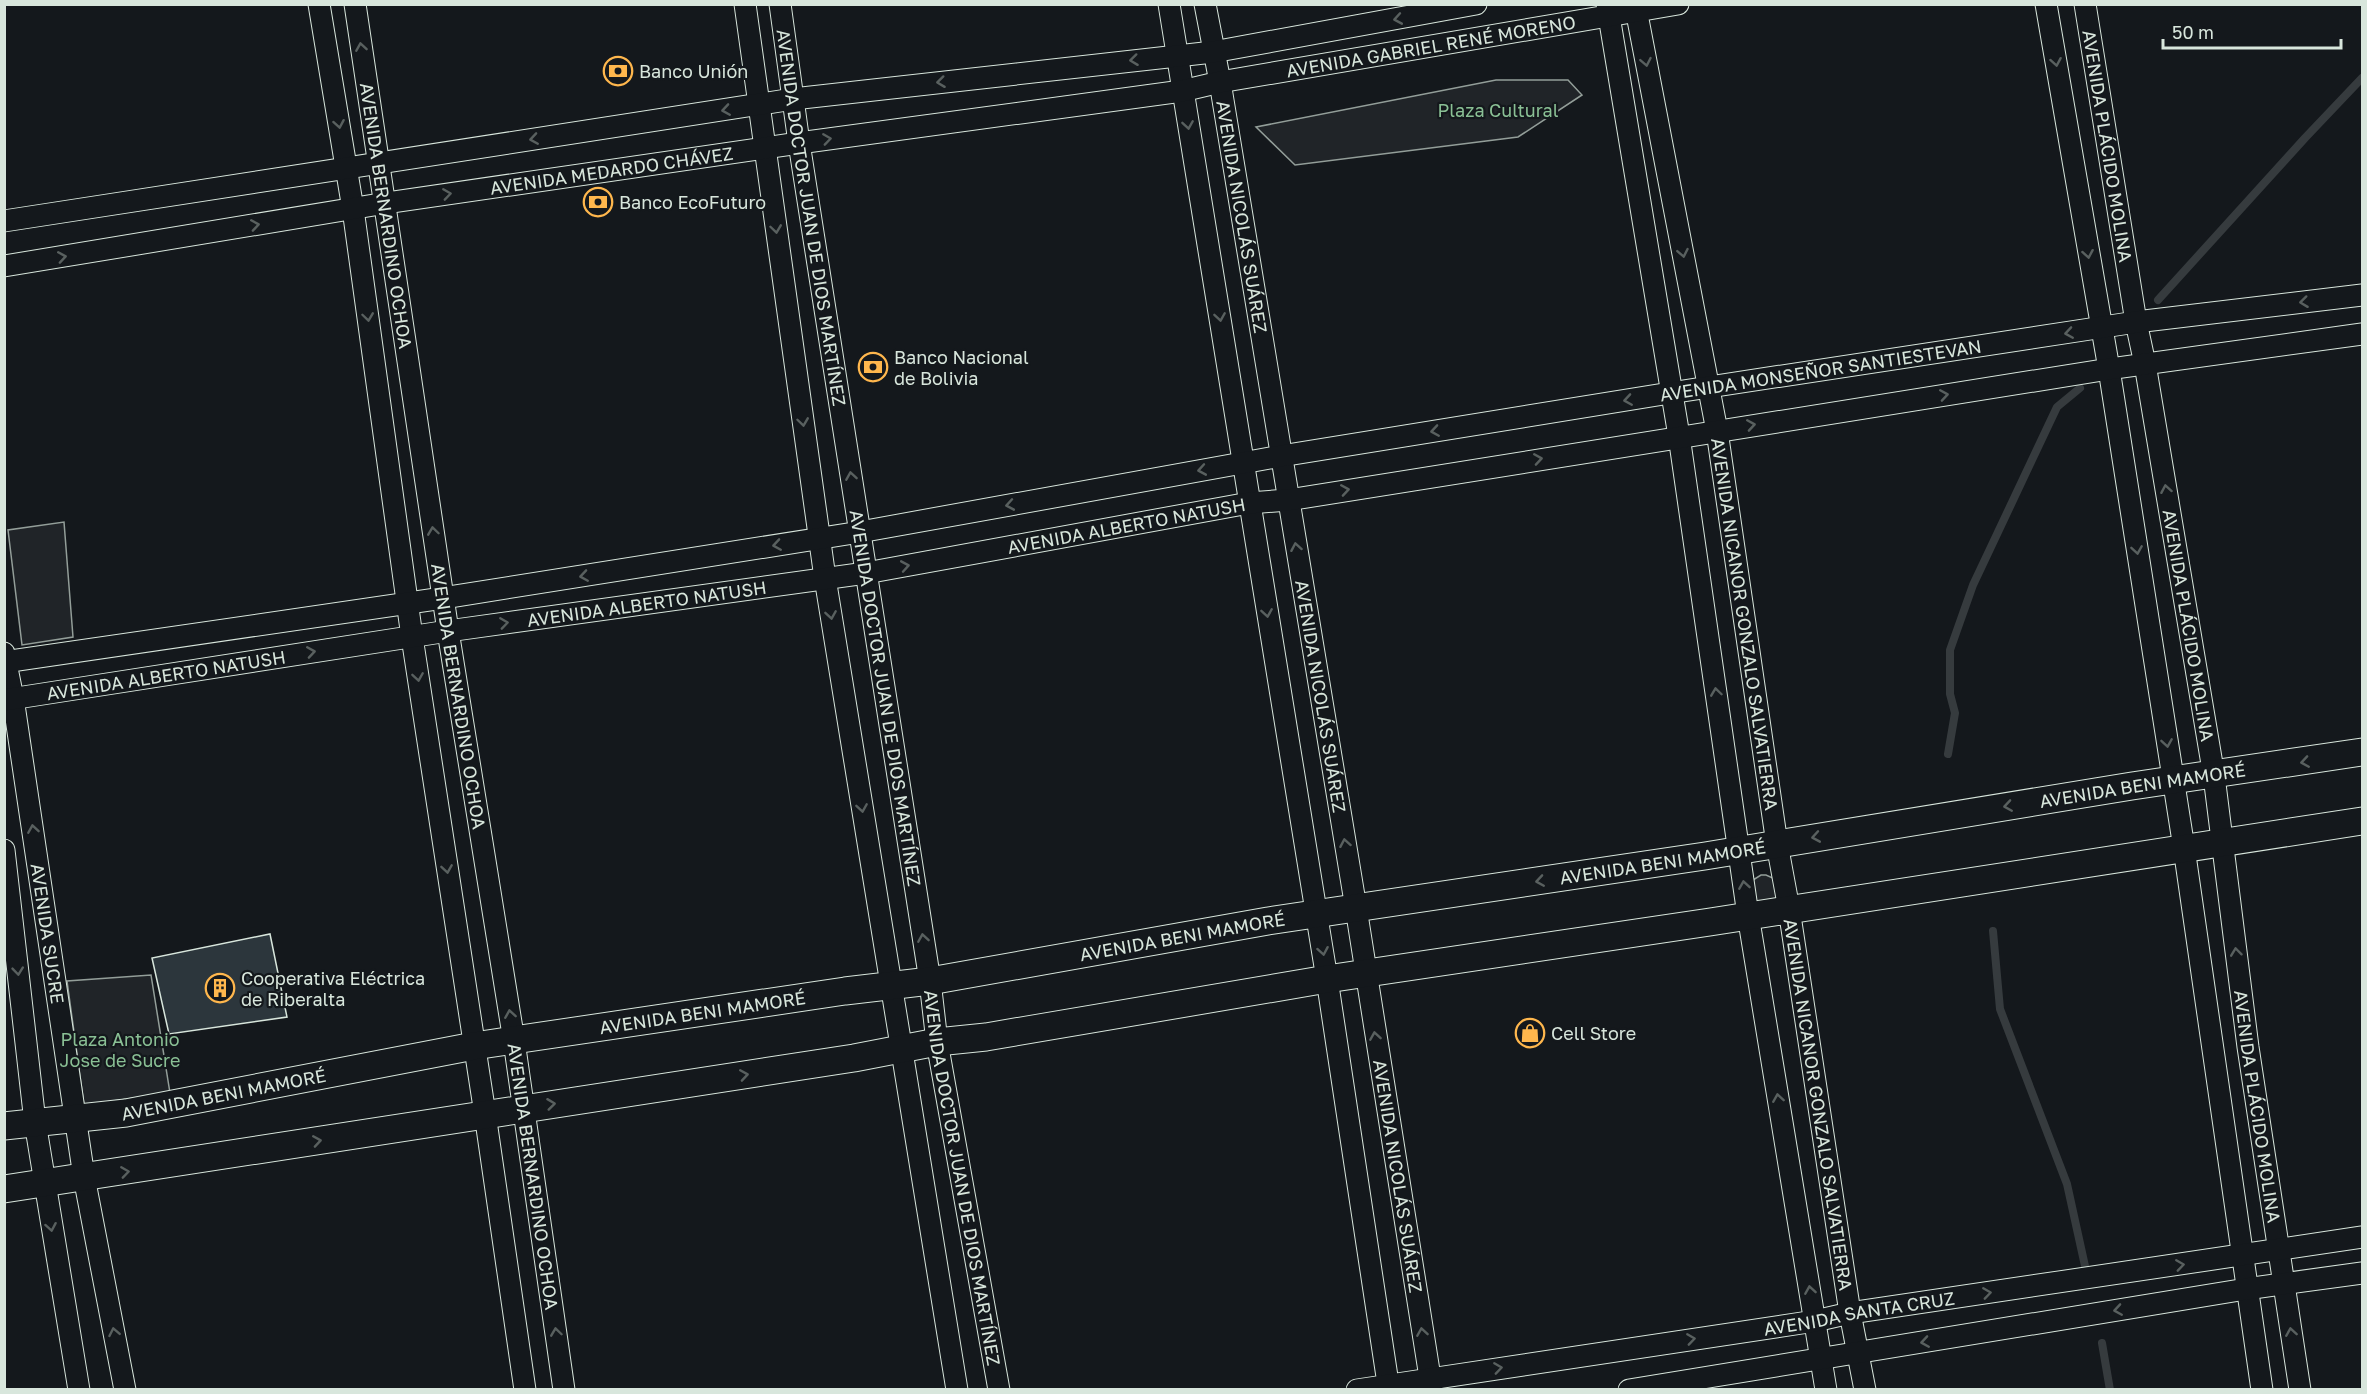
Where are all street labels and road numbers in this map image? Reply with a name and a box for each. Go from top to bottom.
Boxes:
street label: AVENIDA GABRIEL RENÉ MORENO [1285,11,1577,82]
street label: AVENIDA DOCTOR JUAN DE DIOS MARTÍNEZ [773,28,851,408]
street label: AVENIDA PLÁCIDO MOLINA [2078,29,2137,264]
street label: AVENIDA BERNARDINO OCHOA [356,81,417,350]
street label: AVENIDA NICOLÁS SUÁREZ [1212,99,1272,335]
street label: AVENIDA MEDARDO CHÁVEZ [488,142,734,199]
street label: AVENIDA MONSEÑOR SANTIESTEVAN [1658,335,1983,406]
street label: AVENIDA NICANOR GONZALO SALVATIERRA [1707,437,1783,812]
street label: AVENIDA ALBERTO NATUSH [1006,493,1247,558]
street label: AVENIDA DOCTOR JUAN DE DIOS MARTÍNEZ [845,508,926,888]
street label: AVENIDA PLÁCIDO MOLINA [2159,508,2219,743]
street label: AVENIDA BERNARDINO OCHOA [427,562,491,831]
street label: AVENIDA ALBERTO NATUSH [526,576,768,631]
street label: AVENIDA NICOLÁS SUÁREZ [1291,578,1351,814]
street label: AVENIDA ALBERTO NATUSH [45,645,287,704]
street label: AVENIDA BENI MAMORÉ [2038,758,2247,812]
street label: AVENIDA BENI MAMORÉ [1558,835,1767,888]
street label: AVENIDA SUCRE [27,862,69,1005]
street label: AVENIDA BENI MAMORÉ [1078,908,1286,965]
street label: AVENIDA NICANOR GONZALO SALVATIERRA [1780,917,1857,1292]
street label: AVENIDA BENI MAMORÉ [598,986,807,1038]
street label: AVENIDA DOCTOR JUAN DE DIOS MARTÍNEZ [920,989,1005,1367]
street label: AVENIDA PLÁCIDO MOLINA [2230,989,2285,1224]
street label: AVENIDA BERNARDINO OCHOA [503,1042,563,1311]
street label: AVENIDA NICOLÁS SUÁREZ [1369,1058,1427,1294]
street label: AVENIDA BENI MAMORÉ [119,1064,328,1125]
street label: AVENIDA SANTA CRUZ [1762,1287,1956,1340]

